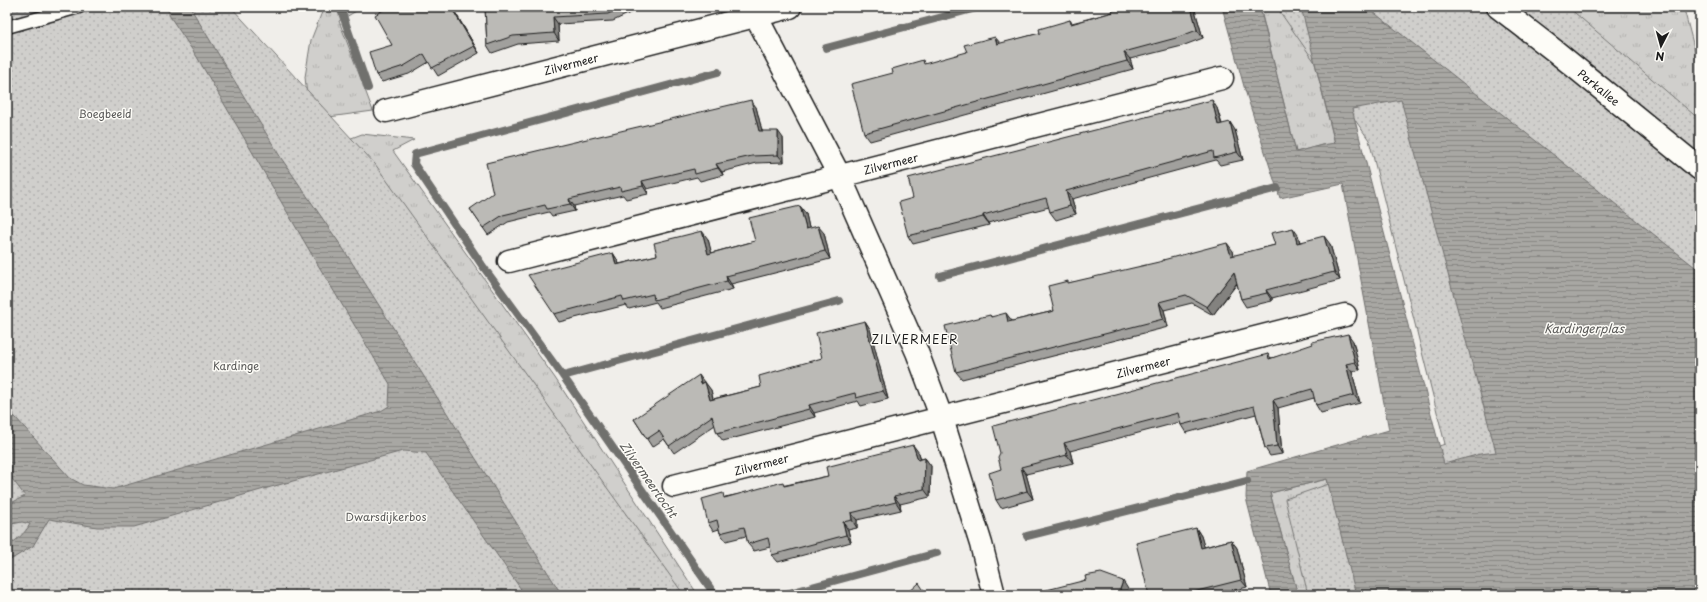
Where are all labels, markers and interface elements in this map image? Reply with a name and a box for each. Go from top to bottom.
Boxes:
north arrow [1641,26,1681,66]
street label: Zilvermeer [542,48,601,79]
text: N [1654,48,1665,65]
street label: Parkallee [1574,65,1624,109]
park label: Boegbeeld [78,105,132,122]
street label: Zilvermeer [861,148,921,178]
water label: Kardingerplas [1544,319,1626,337]
district label: ZILVERMEER [871,330,959,348]
street label: Zilvermeer [1114,351,1173,382]
park label: Kardinge [213,357,259,374]
water label: Zilvermeertocht [616,437,683,522]
street label: Zilvermeer [732,448,791,479]
park label: Dwarsdijkerbos [346,508,426,525]

